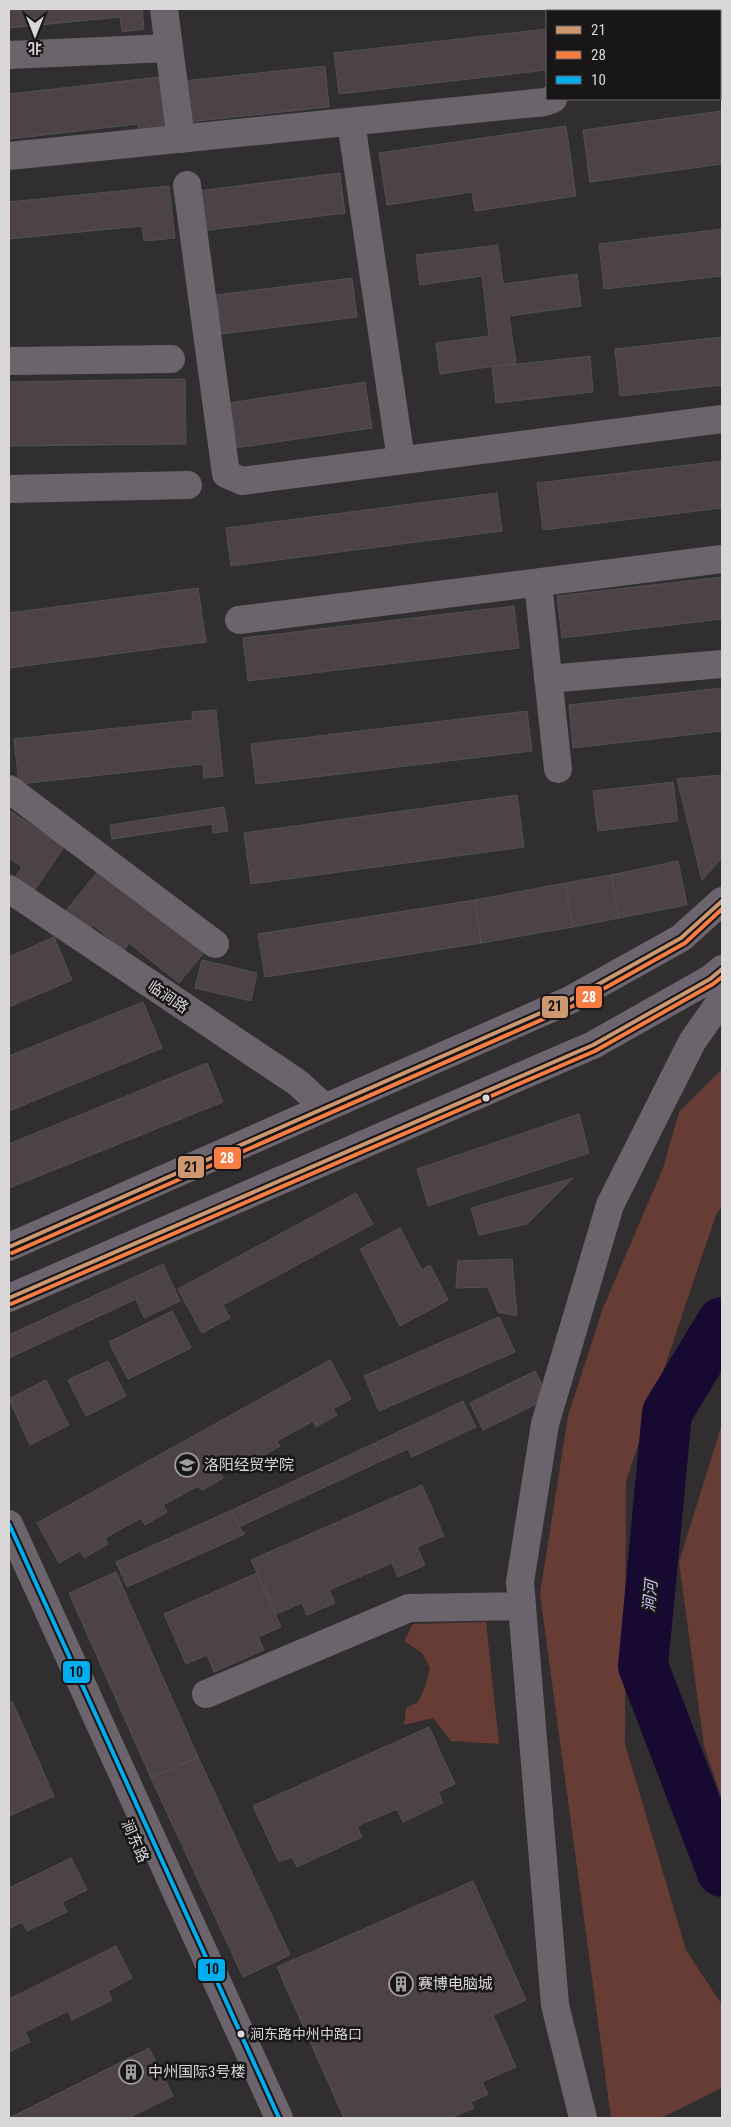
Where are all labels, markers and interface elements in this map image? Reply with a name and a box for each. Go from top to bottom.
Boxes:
north arrow [10,10,60,60]
legend [546,10,721,100]
text: 21 [591,21,606,39]
text: 北 [28,40,42,56]
text: 28 [591,46,606,64]
text: 10 [591,71,606,89]
street label: 临涧路 [144,977,192,1017]
line badge: 28 [575,985,603,1009]
text: 28 [582,989,596,1005]
line badge: 21 [541,995,569,1019]
text: 21 [548,998,562,1014]
unlabelled marker [481,1093,491,1103]
line badge: 28 [213,1146,242,1170]
text: 28 [220,1150,234,1166]
line badge: 21 [177,1155,205,1179]
text: 21 [184,1159,198,1175]
school or university icon: 洛阳经贸学院 [174,1452,200,1478]
place label: 洛阳经贸学院 [204,1456,294,1474]
water label: 涧河 [639,1576,661,1613]
line badge: 10 [62,1660,91,1684]
text: 10 [69,1664,83,1680]
street label: 涧东路 [118,1817,152,1865]
line badge: 10 [197,1958,226,1982]
text: 10 [205,1961,219,1977]
building icon: 赛博电脑城 [388,1971,414,1997]
place label: 赛博电脑城 [418,1975,493,1993]
place label: 涧东路中州中路口 [250,2026,362,2042]
marker: 涧东路中州中路口 [236,2029,246,2039]
building icon: 中州国际3号楼 [118,2059,144,2085]
place label: 中州国际3号楼 [148,2063,245,2081]

